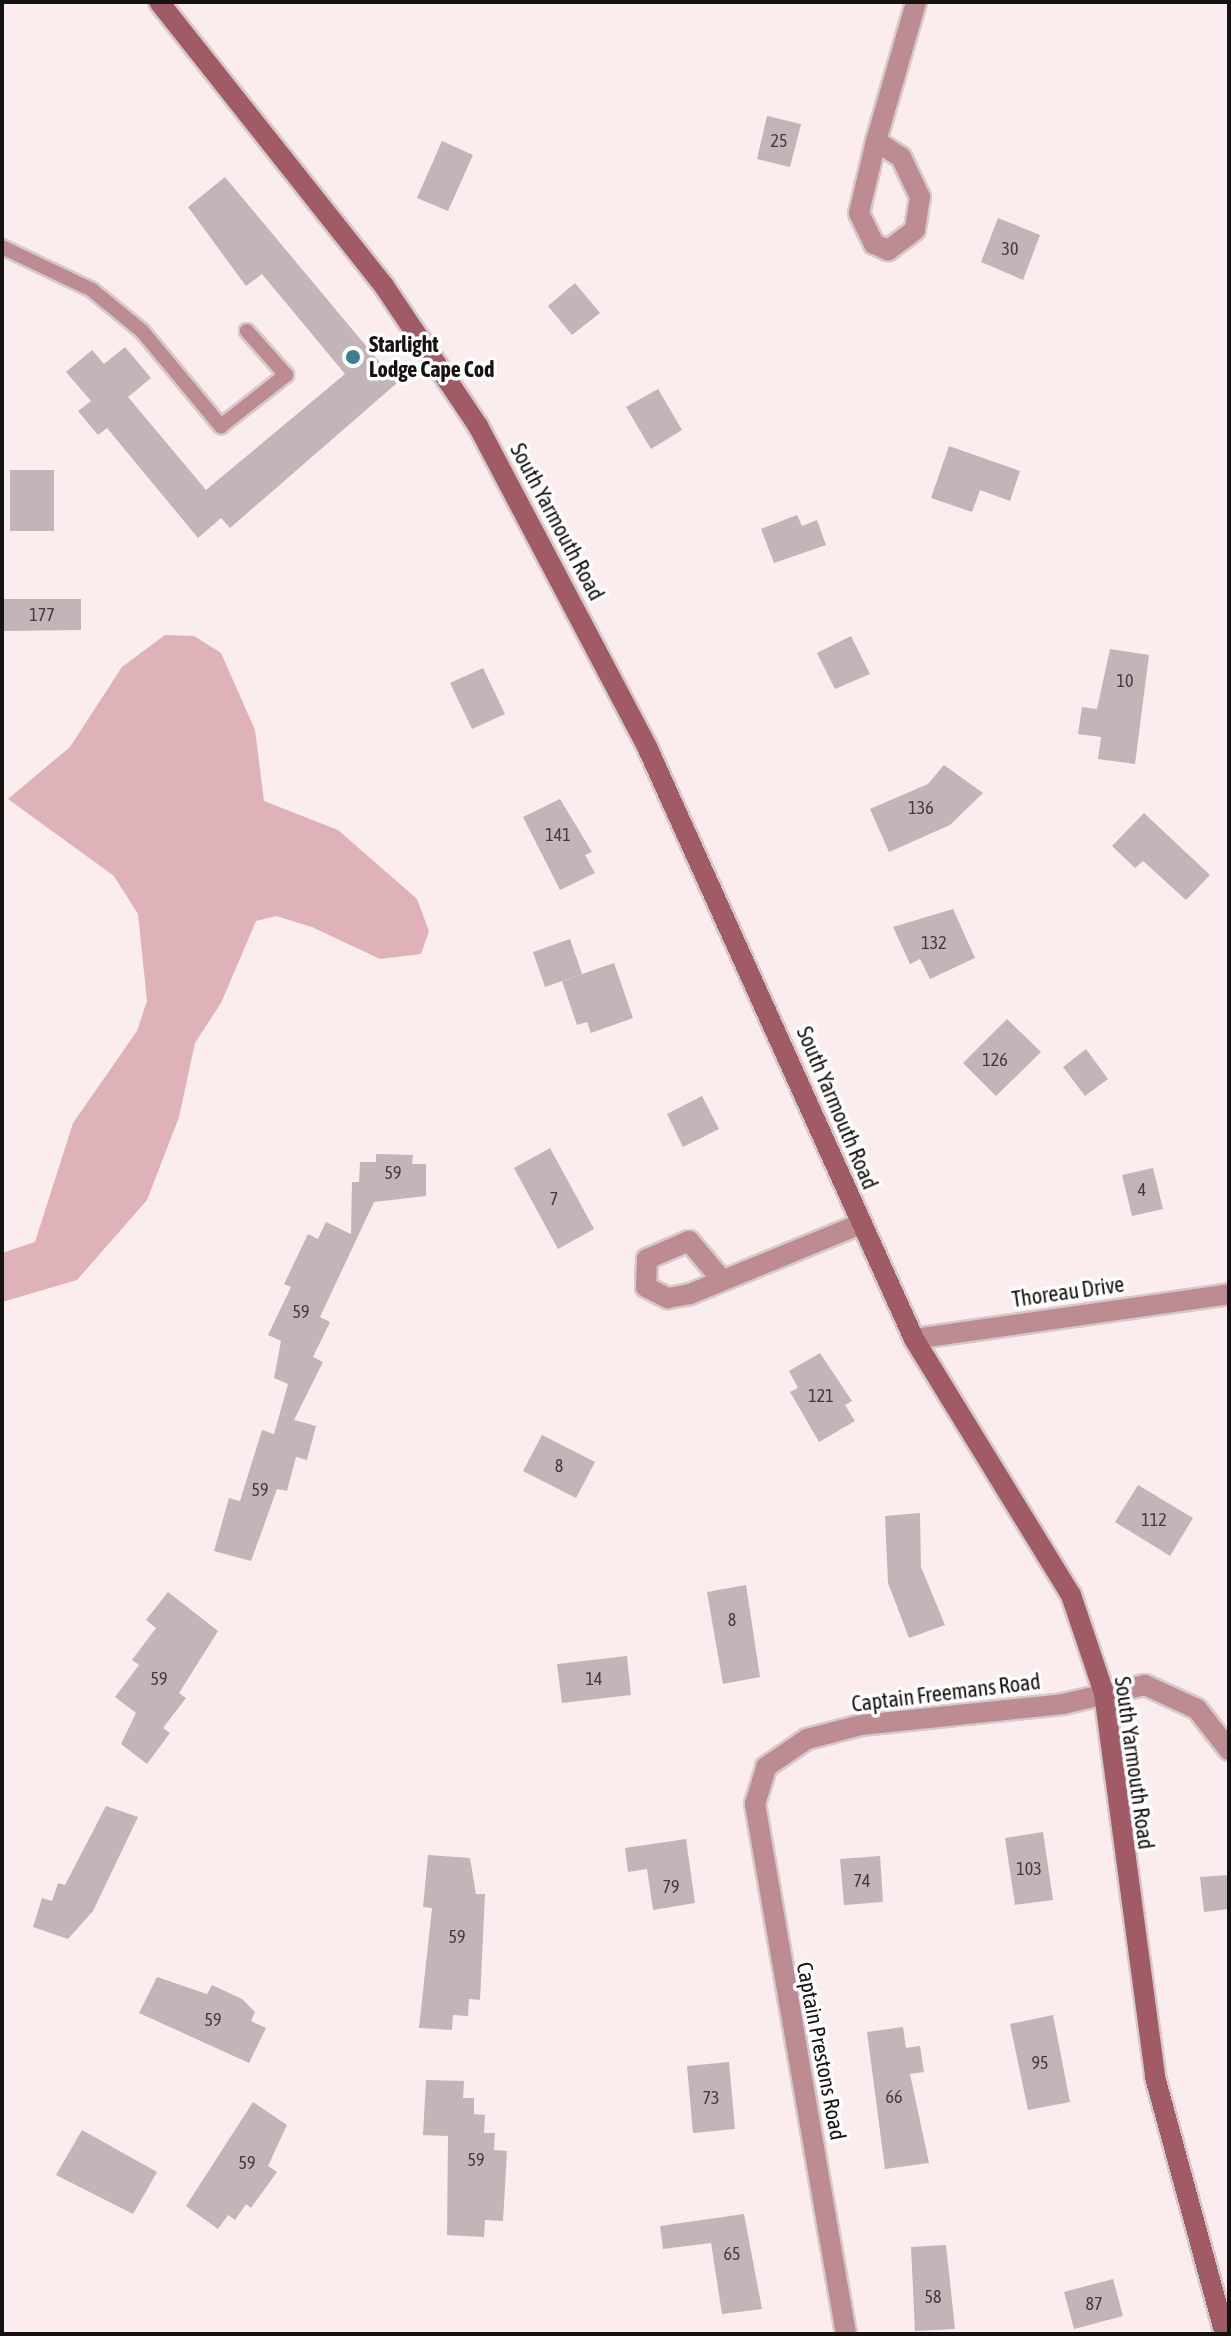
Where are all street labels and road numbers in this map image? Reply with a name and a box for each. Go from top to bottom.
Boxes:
street label: South Yarmouth Road [504,439,610,605]
street label: South Yarmouth Road [791,1023,883,1193]
street label: Thoreau Drive [1010,1271,1126,1313]
street label: Captain Freemans Road [850,1668,1042,1718]
street label: South Yarmouth Road [1109,1675,1159,1851]
street label: Captain Prestons Road [791,1960,851,2142]

